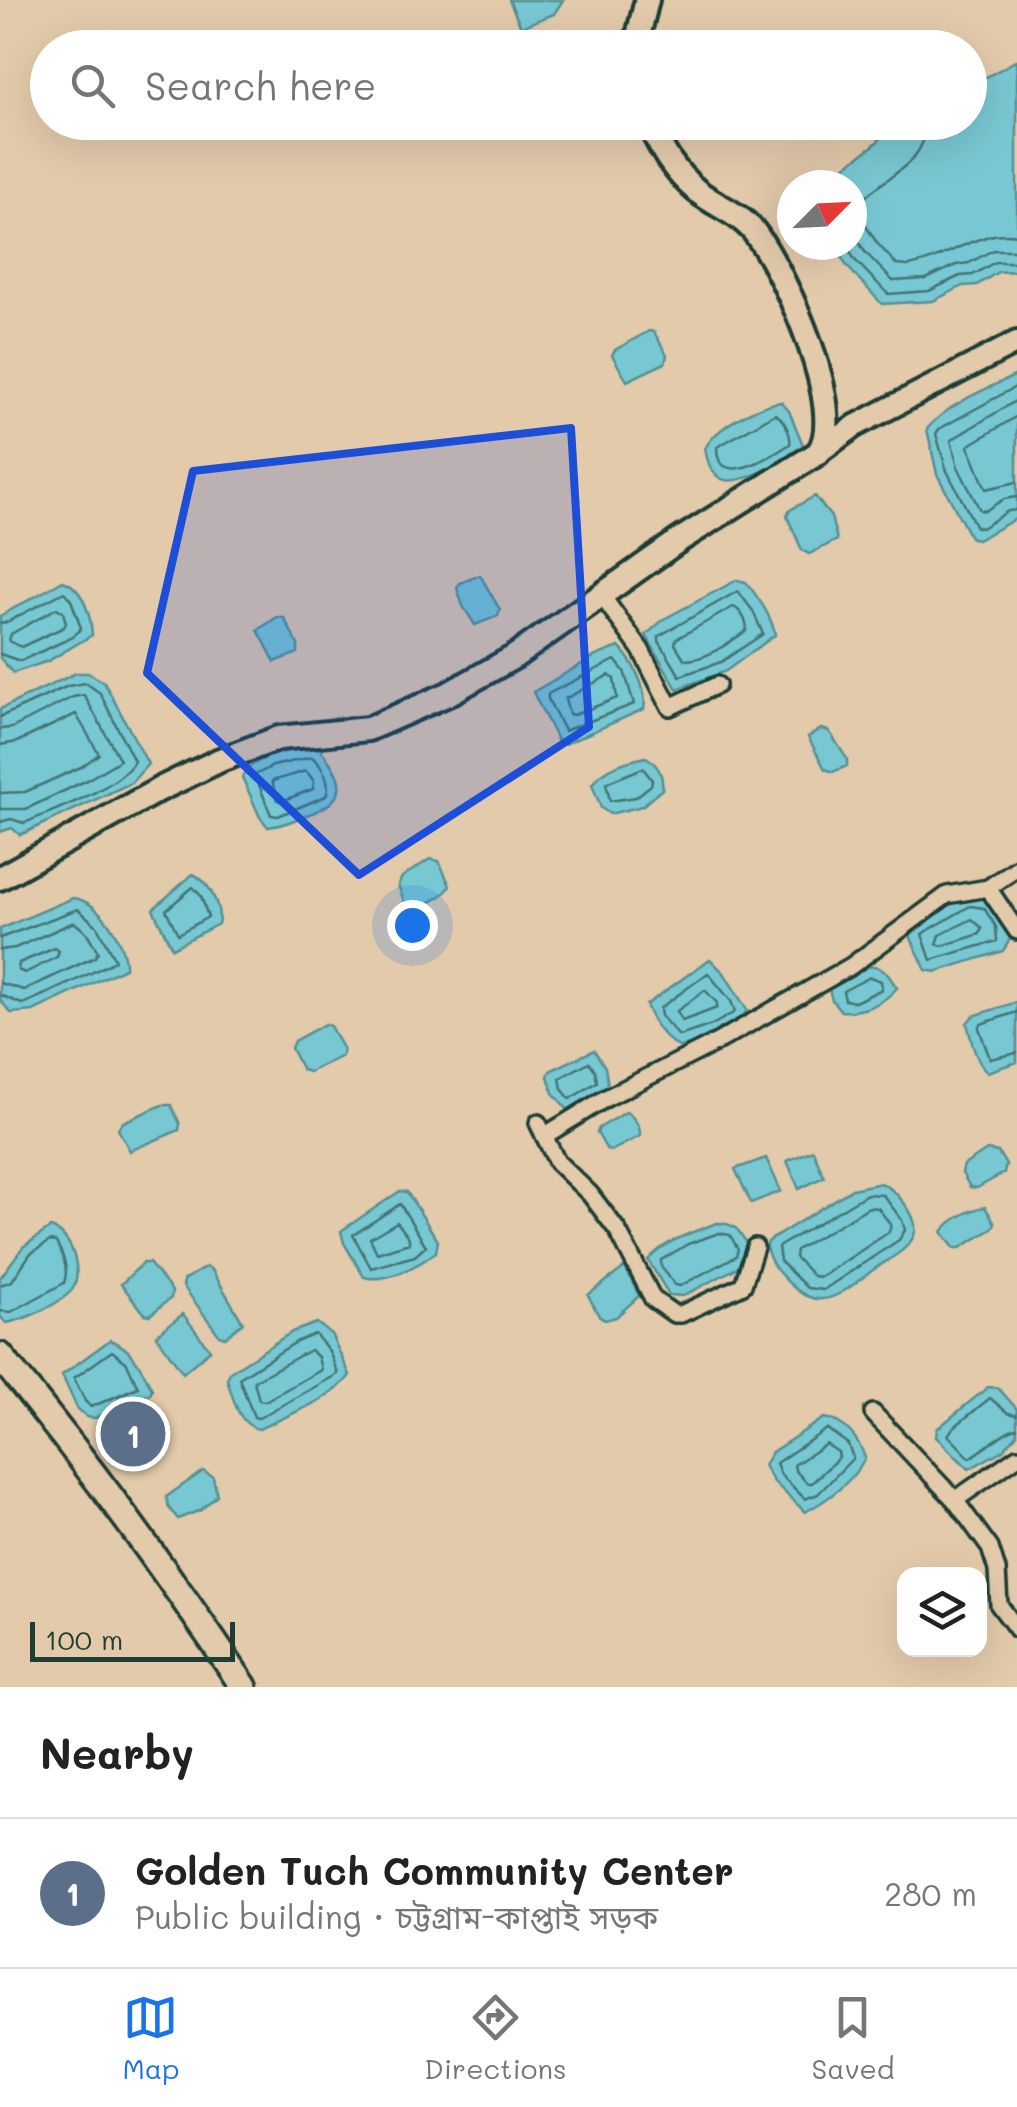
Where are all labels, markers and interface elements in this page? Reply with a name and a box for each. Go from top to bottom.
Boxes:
search box [30,30,987,140]
icon: search [65,58,120,113]
text: Search here [145,60,376,110]
north arrow [777,170,867,260]
your location [387,900,438,951]
pin: 1 [100,1396,166,1472]
map controls [897,1567,987,1657]
button: layers [897,1567,987,1657]
scale bar [30,1617,235,1662]
text: 100 m [45,1621,123,1657]
text: Nearby [40,1725,194,1780]
text: Golden Tuch Community Center [135,1845,734,1895]
text: 1 [65,1872,80,1914]
text: 280 m [884,1872,977,1914]
text: Public building · চট্টগ্রাম-কাপ্তাই সড়ক [135,1895,658,1937]
tab: Map [122,1990,179,2086]
tab: Directions [424,1990,567,2086]
tab: Saved [811,1990,895,2086]

